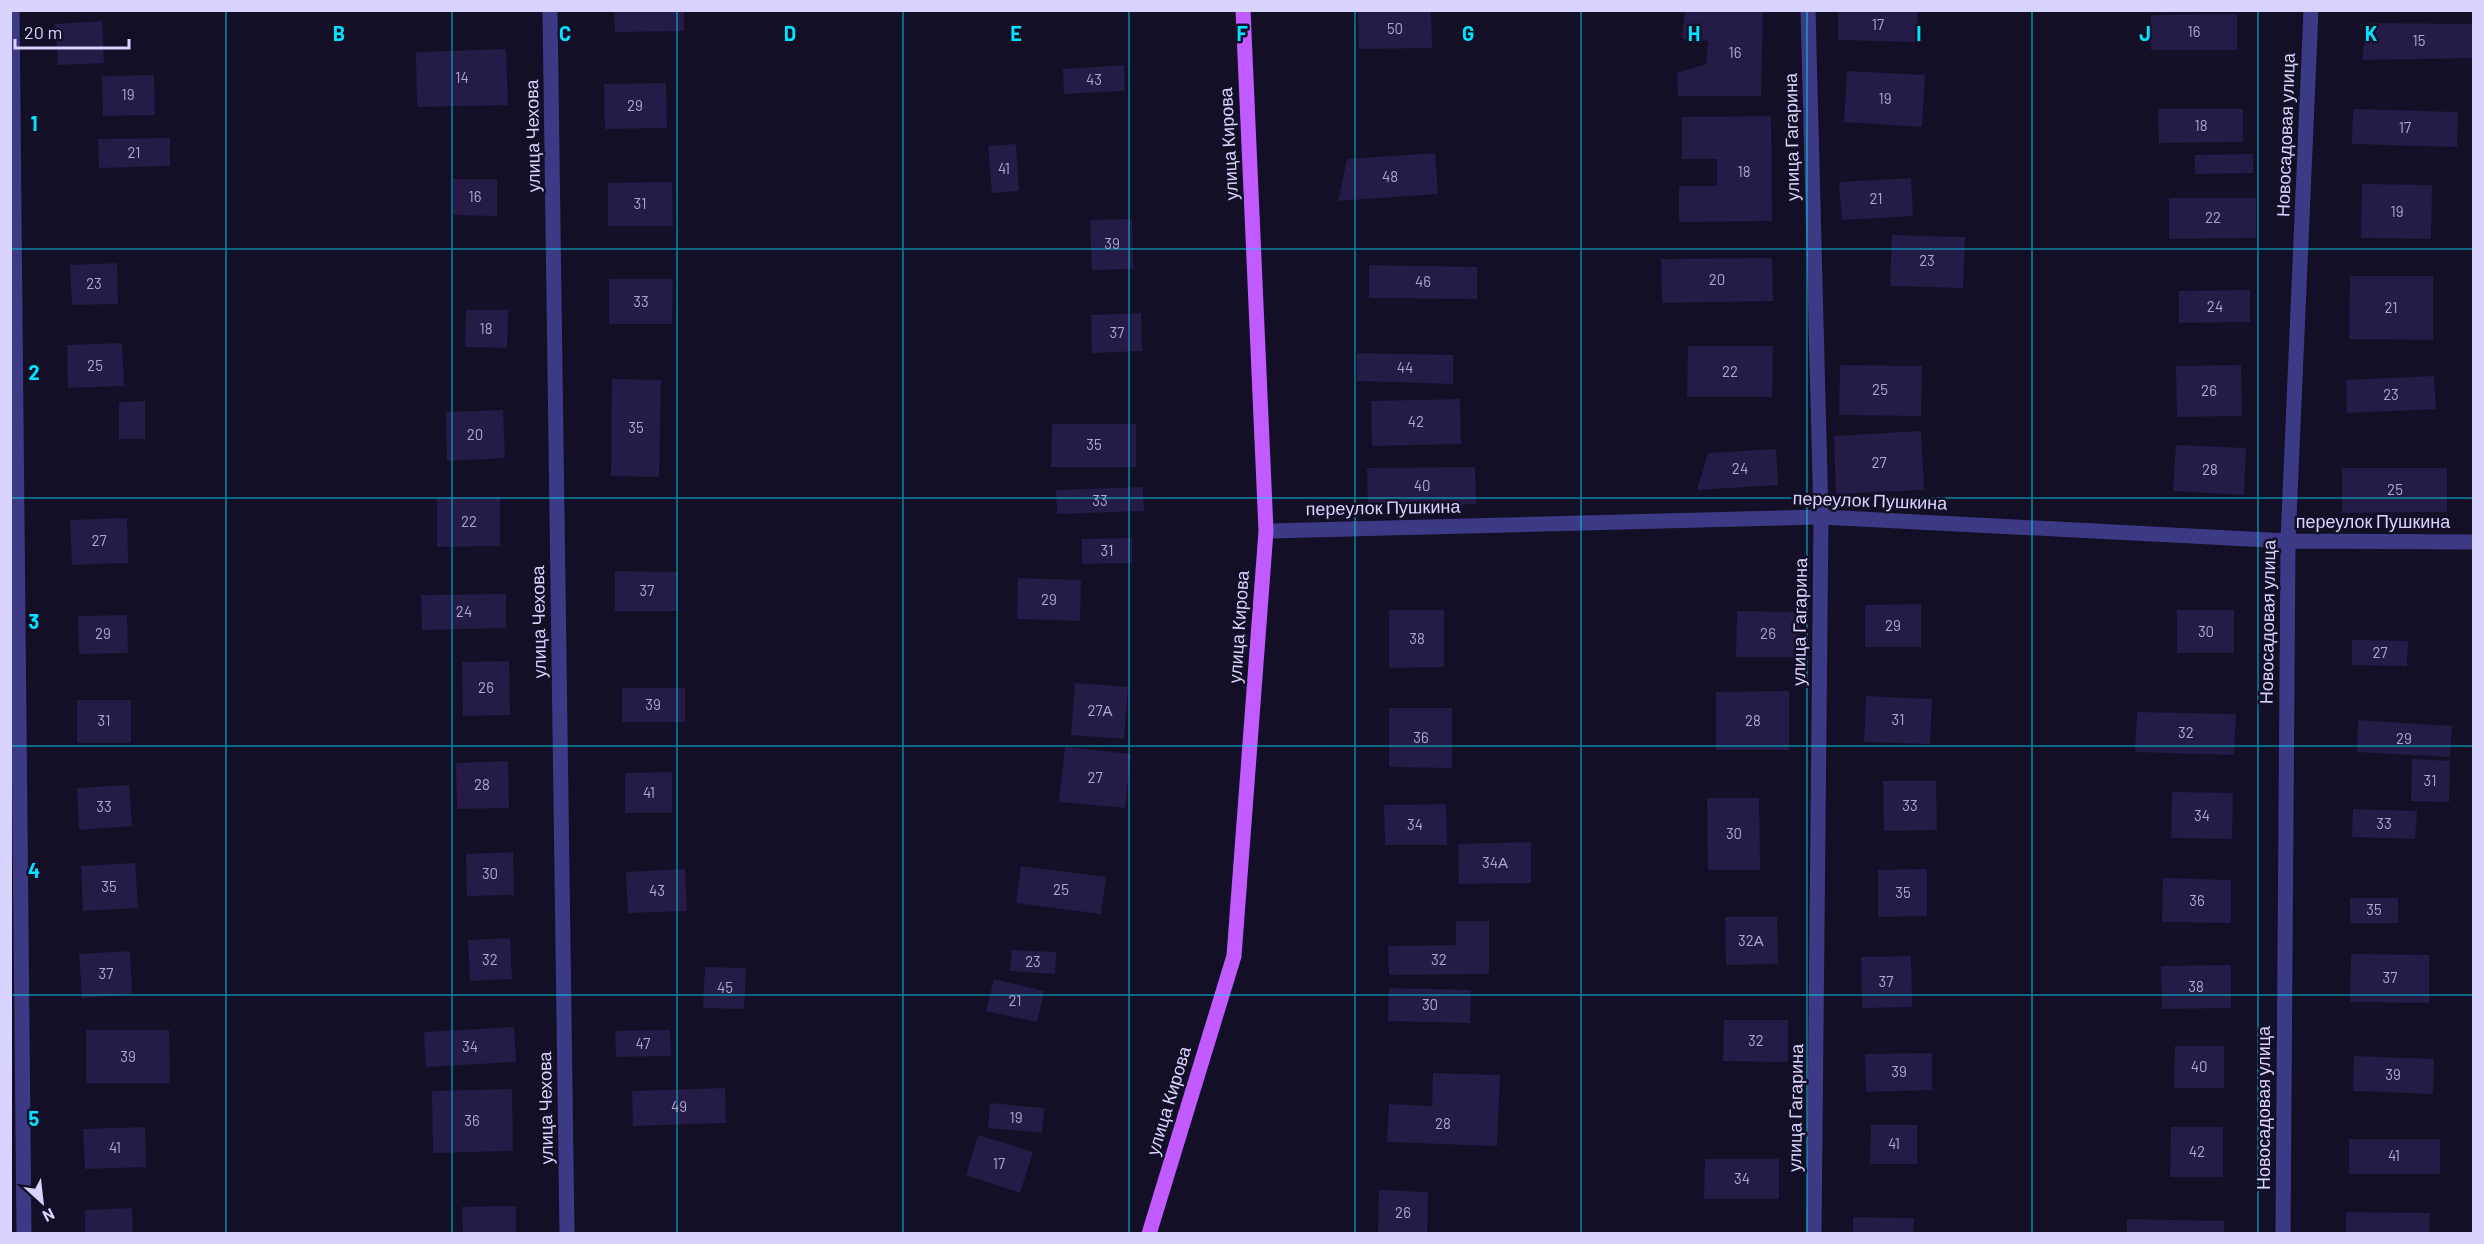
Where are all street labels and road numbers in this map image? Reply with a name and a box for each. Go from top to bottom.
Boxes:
street label: Новосадовая улица [2271,52,2299,217]
street label: улица Гагарина [1779,72,1803,201]
street label: улица Чехова [520,78,544,193]
street label: улица Кирова [1214,86,1242,201]
street label: переулок Пушкина [1792,486,1949,514]
street label: переулок Пушкина [1305,495,1461,519]
street label: переулок Пушкина [2296,510,2451,532]
street label: Новосадовая улица [2255,539,2279,704]
street label: улица Гагарина [1787,557,1811,686]
street label: улица Чехова [526,564,550,679]
street label: улица Кирова [1223,569,1253,684]
street label: Новосадовая улица [2252,1025,2274,1190]
street label: улица Кирова [1141,1043,1195,1158]
street label: улица Гагарина [1783,1043,1807,1172]
street label: улица Чехова [533,1050,557,1165]

